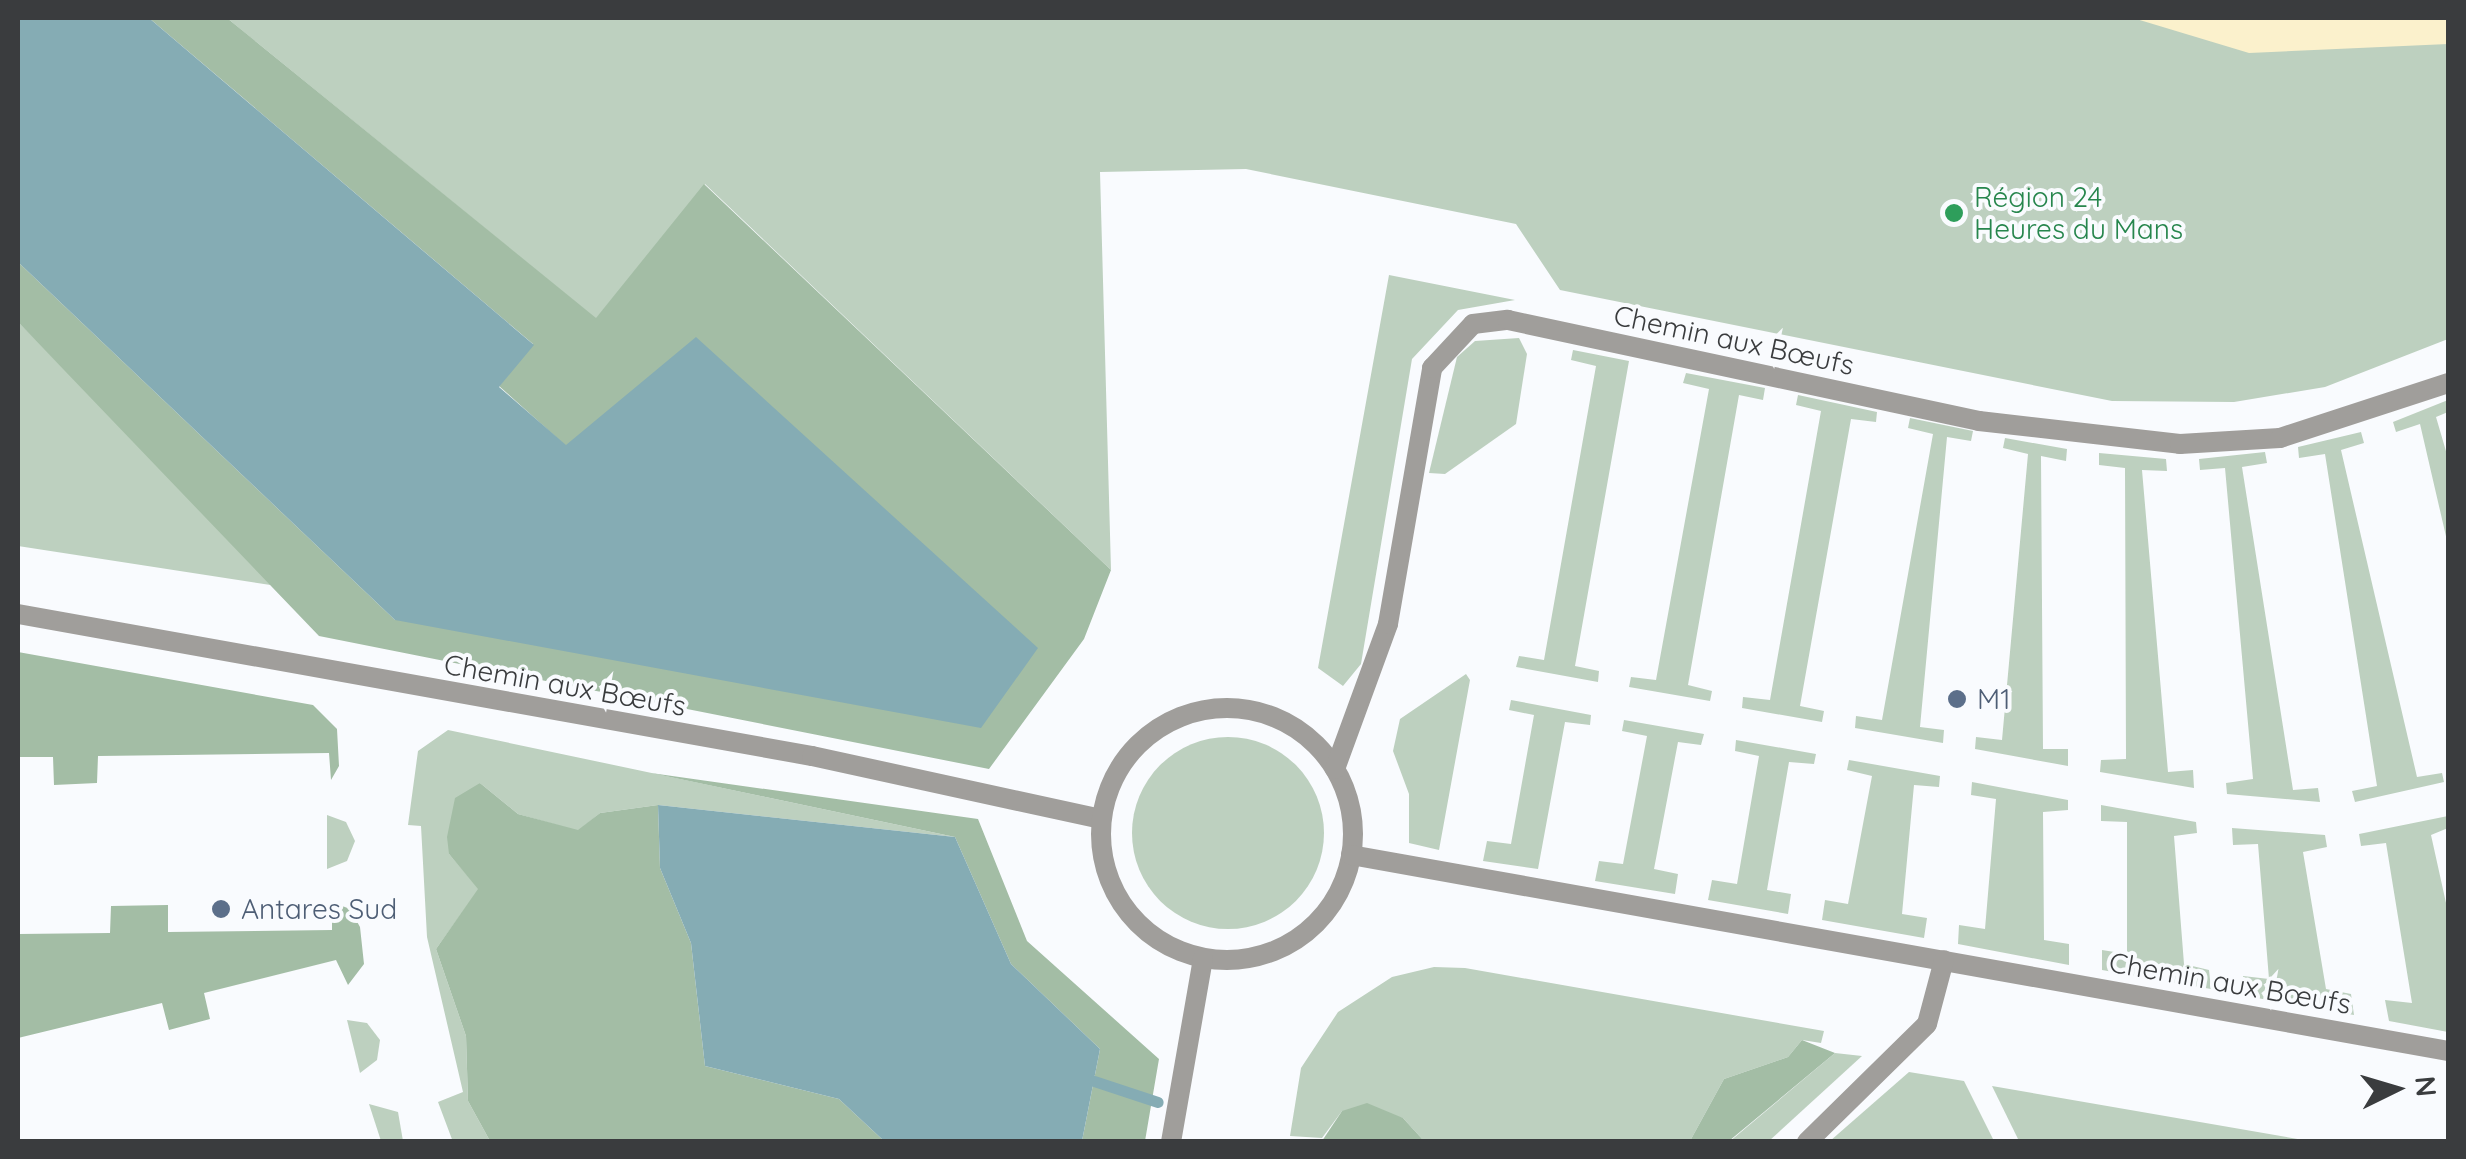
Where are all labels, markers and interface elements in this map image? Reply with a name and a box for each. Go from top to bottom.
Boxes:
place label: Région 24 Heures du Mans [1974,180,2183,246]
marker: Région 24 Heures du Mans [1943,202,1965,224]
street label: Chemin aux Bœufs [1611,298,1857,382]
street label: Chemin aux Bœufs [442,647,688,723]
place label: M1 [1977,682,2011,716]
marker: M1 [1946,688,1968,710]
place label: Antares Sud [241,892,397,926]
marker: Antares Sud [210,898,232,920]
street label: Chemin aux Bœufs [2107,945,2353,1021]
north arrow [2346,1039,2446,1139]
text: N [2408,1075,2445,1098]

